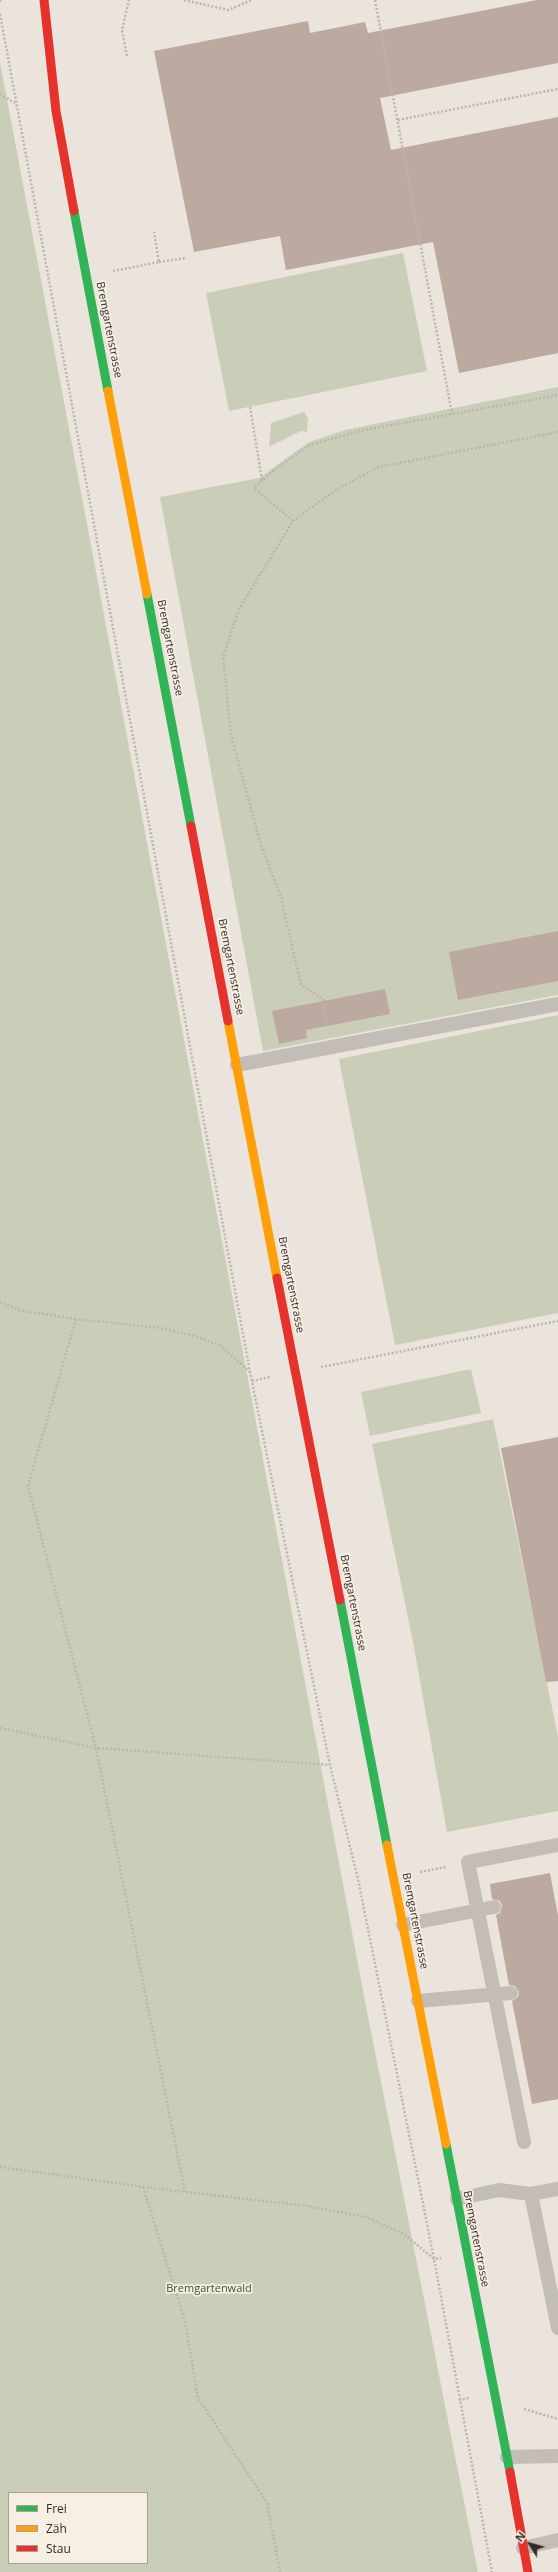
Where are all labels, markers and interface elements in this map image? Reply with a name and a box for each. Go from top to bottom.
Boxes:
street label: Bremgartenstrasse [93,281,125,379]
street label: Bremgartenstrasse [154,599,186,697]
street label: Bremgartenstrasse [215,918,247,1016]
street label: Bremgartenstrasse [275,1236,307,1334]
street label: Bremgartenstrasse [337,1554,369,1652]
street label: Bremgartenstrasse [399,1872,431,1970]
street label: Bremgartenstrasse [460,2190,492,2288]
park label: Bremgartenwald [166,2282,252,2296]
legend [8,2492,148,2564]
text: Frei [46,2500,67,2517]
text: Zäh [46,2520,67,2537]
north arrow [510,2524,550,2564]
text: N [511,2528,529,2545]
text: Stau [46,2540,71,2557]

